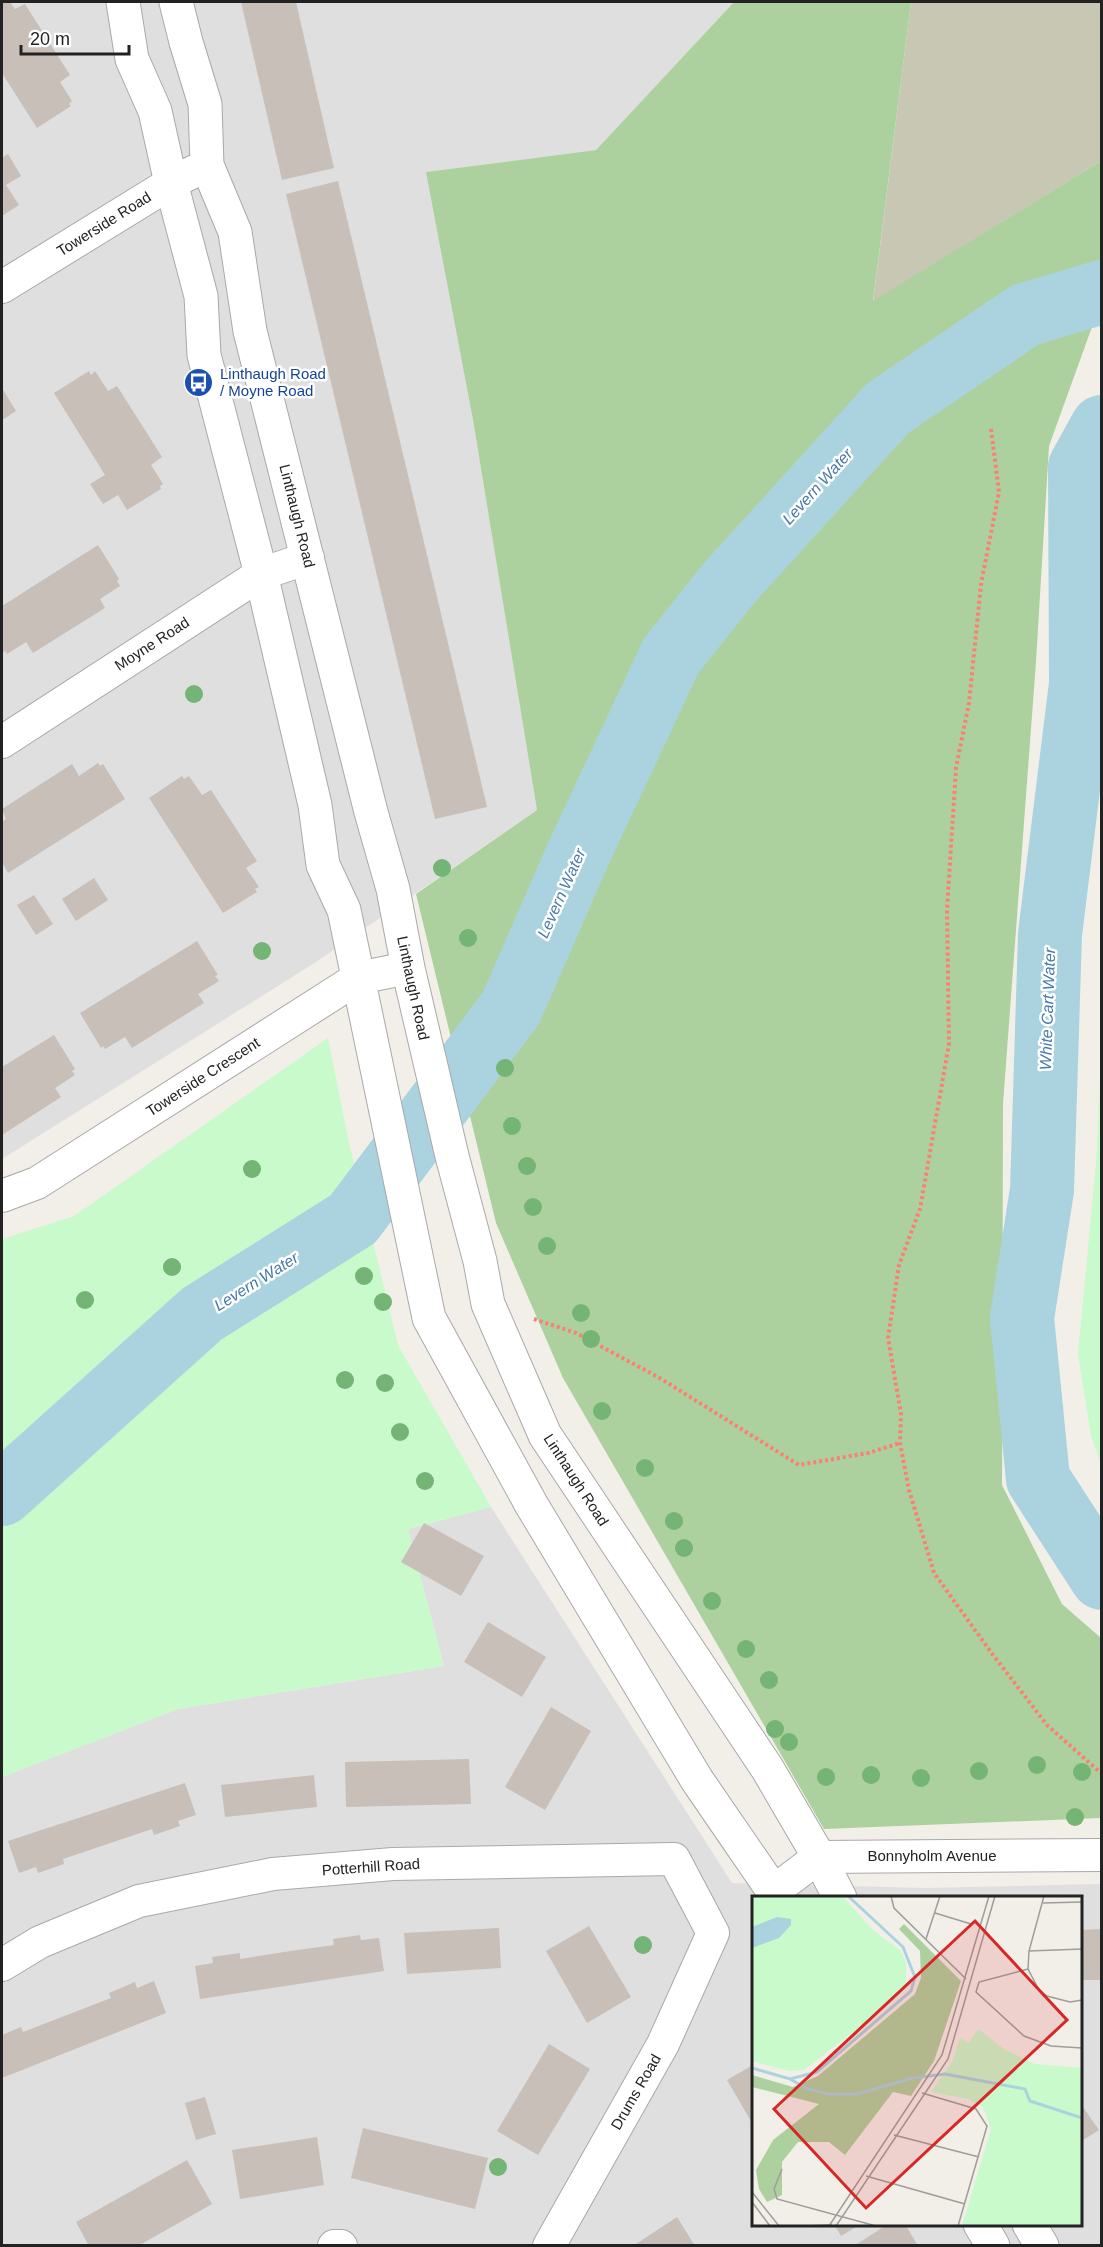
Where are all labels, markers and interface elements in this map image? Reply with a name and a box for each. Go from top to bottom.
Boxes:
scale bar [21,18,129,56]
text: 20 m [30,29,70,49]
street label: Towerside Road [54,188,154,259]
place label: Linthaugh Road / Moyne Road [220,365,326,399]
bus stop icon: Linthaugh Road / Moyne Road [183,367,215,399]
water label: Levern Water [779,445,856,528]
street label: Linthaugh Road [276,462,319,569]
street label: Moyne Road [111,613,192,674]
water label: Levern Water [534,845,589,940]
street label: Linthaugh Road [394,934,433,1041]
water label: White Cart Water [1037,947,1058,1070]
street label: Towerside Crescent [143,1033,263,1120]
water label: Levern Water [211,1248,302,1314]
street label: Linthaugh Road [540,1431,612,1529]
street label: Bonnyholm Avenue [868,1847,997,1864]
street label: Potterhill Road [321,1855,421,1878]
inset map [752,1896,1082,2226]
street label: Drums Road [607,2051,664,2132]

